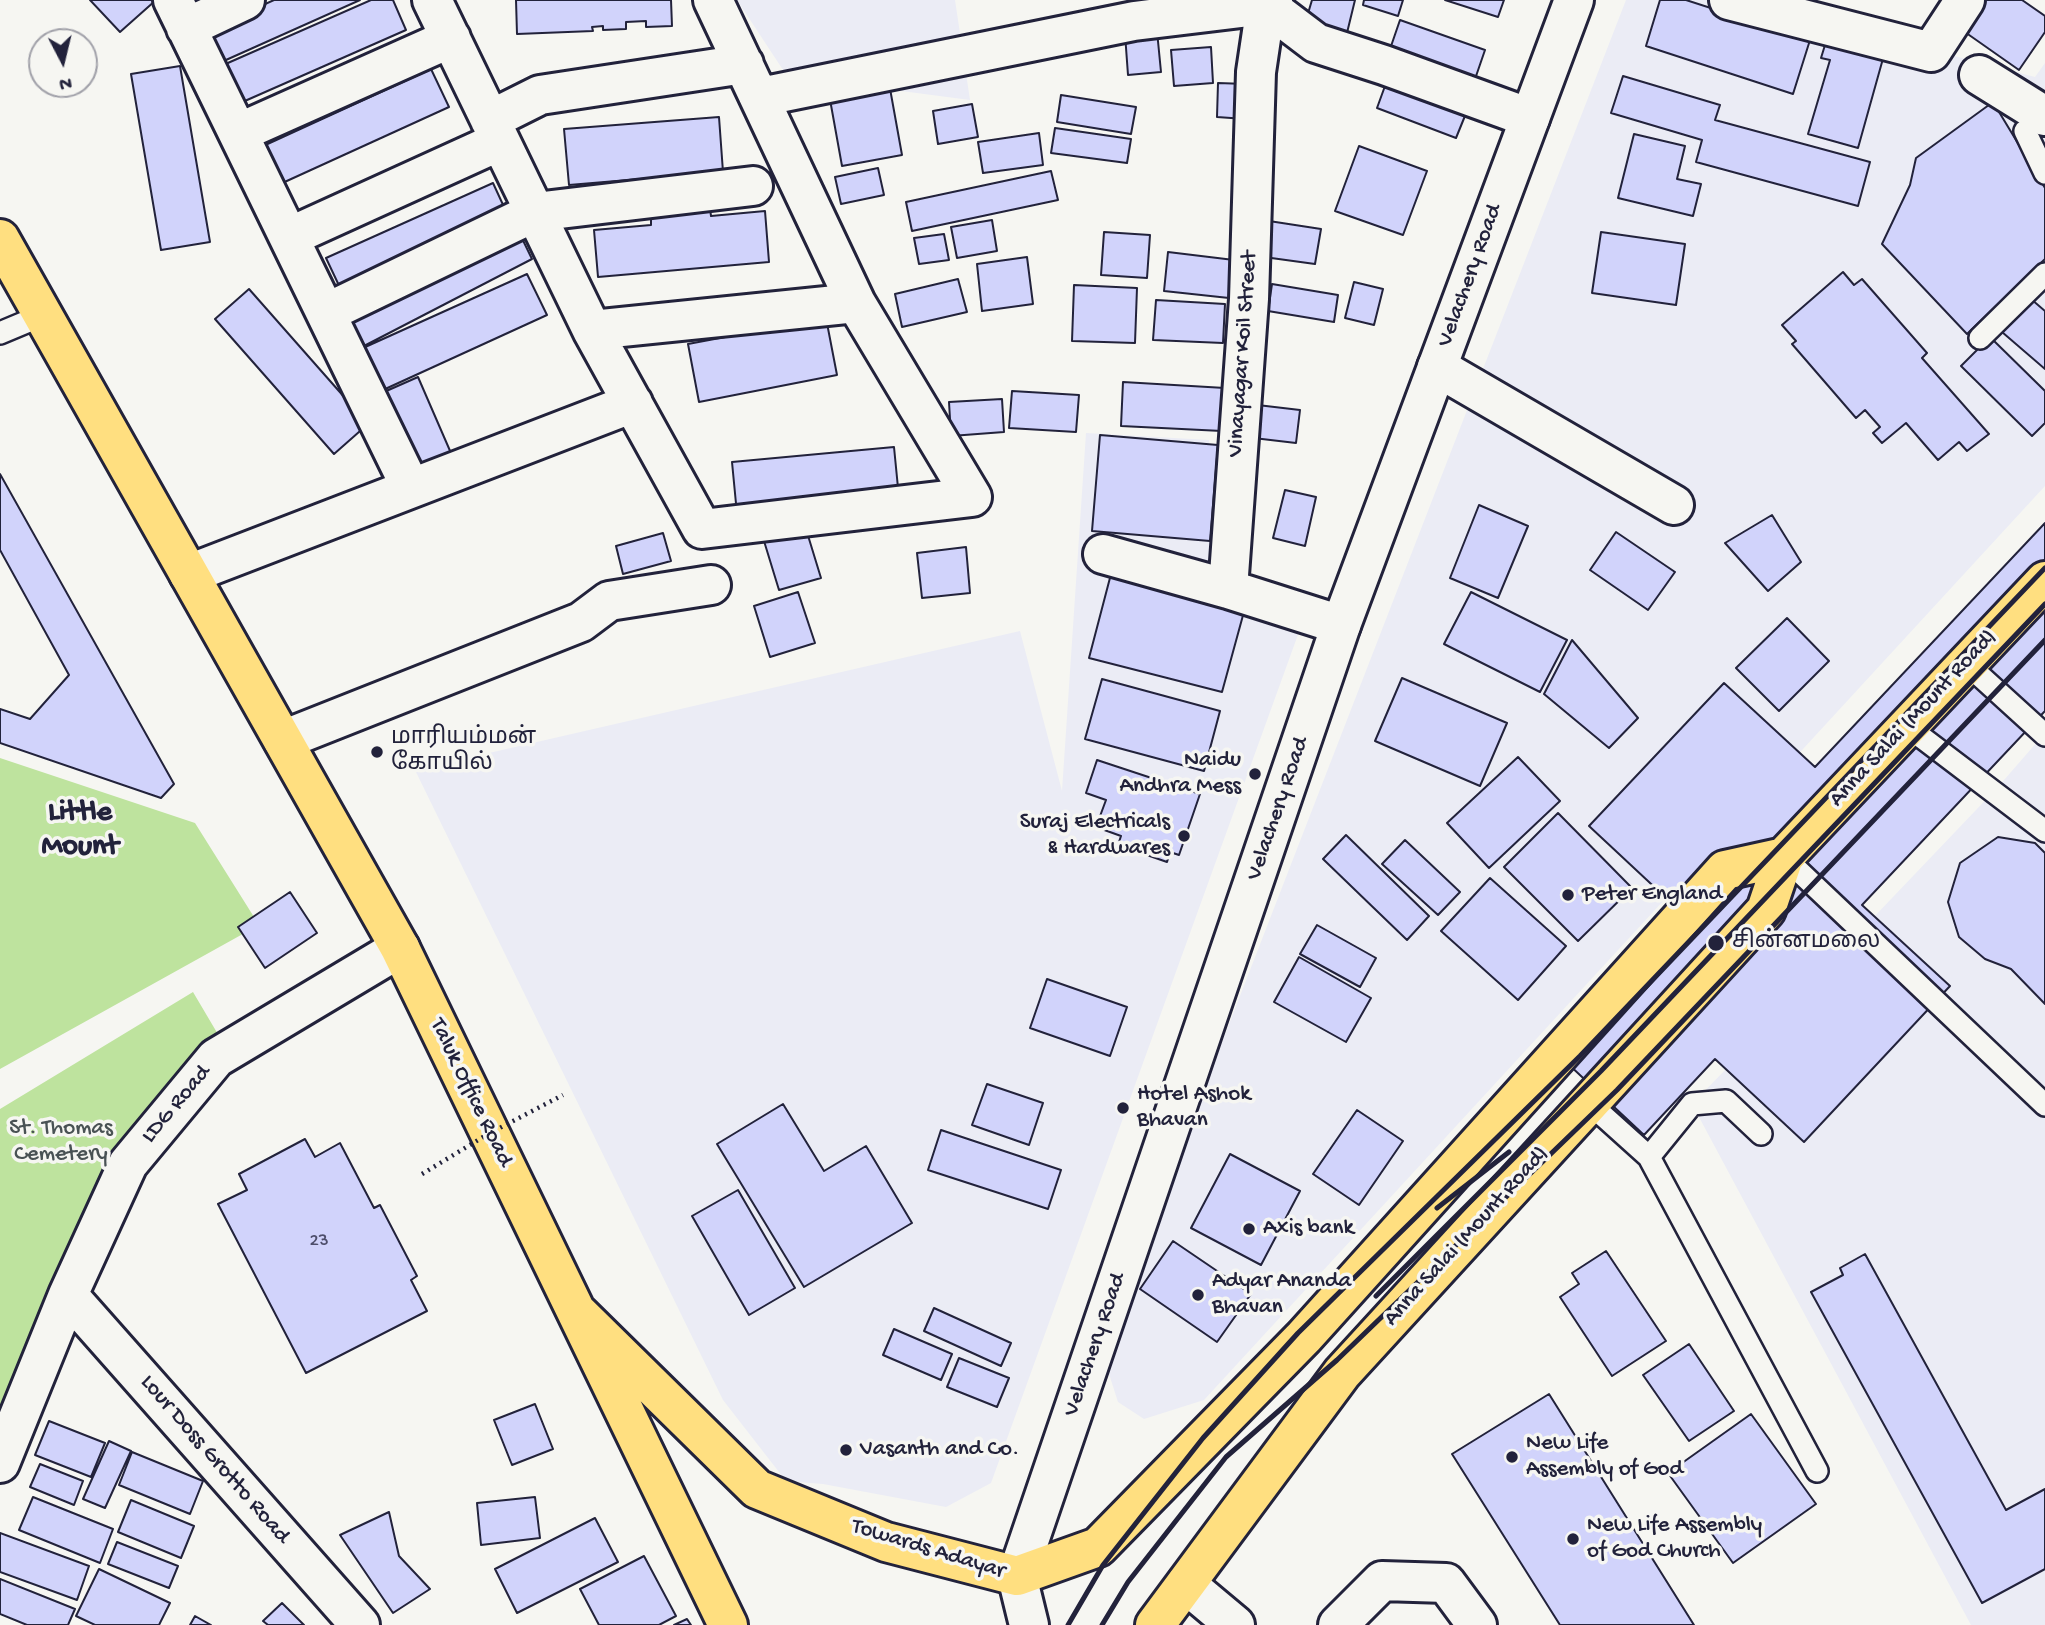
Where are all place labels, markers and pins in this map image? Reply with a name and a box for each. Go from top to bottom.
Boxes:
place label: மாரியம்மன் கோயில் [391,725,536,779]
marker: மாரியம்மன் கோயில் [369,744,385,760]
place label: Naidu Andhra Mess [1120,747,1241,801]
marker: Naidu Andhra Mess [1247,766,1263,782]
place label: Suraj Electricals & Hardwares [1020,809,1170,863]
marker: Suraj Electricals & Hardwares [1176,828,1192,844]
place label: Peter England [1582,881,1722,909]
marker: Peter England [1560,887,1576,903]
place label: சின்னமலை [1732,929,1880,957]
marker: சின்னமலை [1706,933,1726,953]
place label: Hotel Ashok Bhavan [1137,1081,1250,1135]
marker: Hotel Ashok Bhavan [1115,1100,1131,1116]
place label: Axis bank [1263,1215,1354,1243]
marker: Axis bank [1241,1221,1257,1237]
place label: Adyar Ananda Bhavan [1212,1268,1351,1322]
marker: Adyar Ananda Bhavan [1190,1287,1206,1303]
place label: New Life Assembly of God [1526,1430,1683,1484]
place label: Vasanth and Co. [860,1436,1019,1464]
marker: Vasanth and Co. [838,1442,854,1458]
marker: New Life Assembly of God [1504,1449,1520,1465]
place label: New Life Assembly of God Church [1587,1512,1762,1566]
marker: New Life Assembly of God Church [1565,1531,1581,1547]

